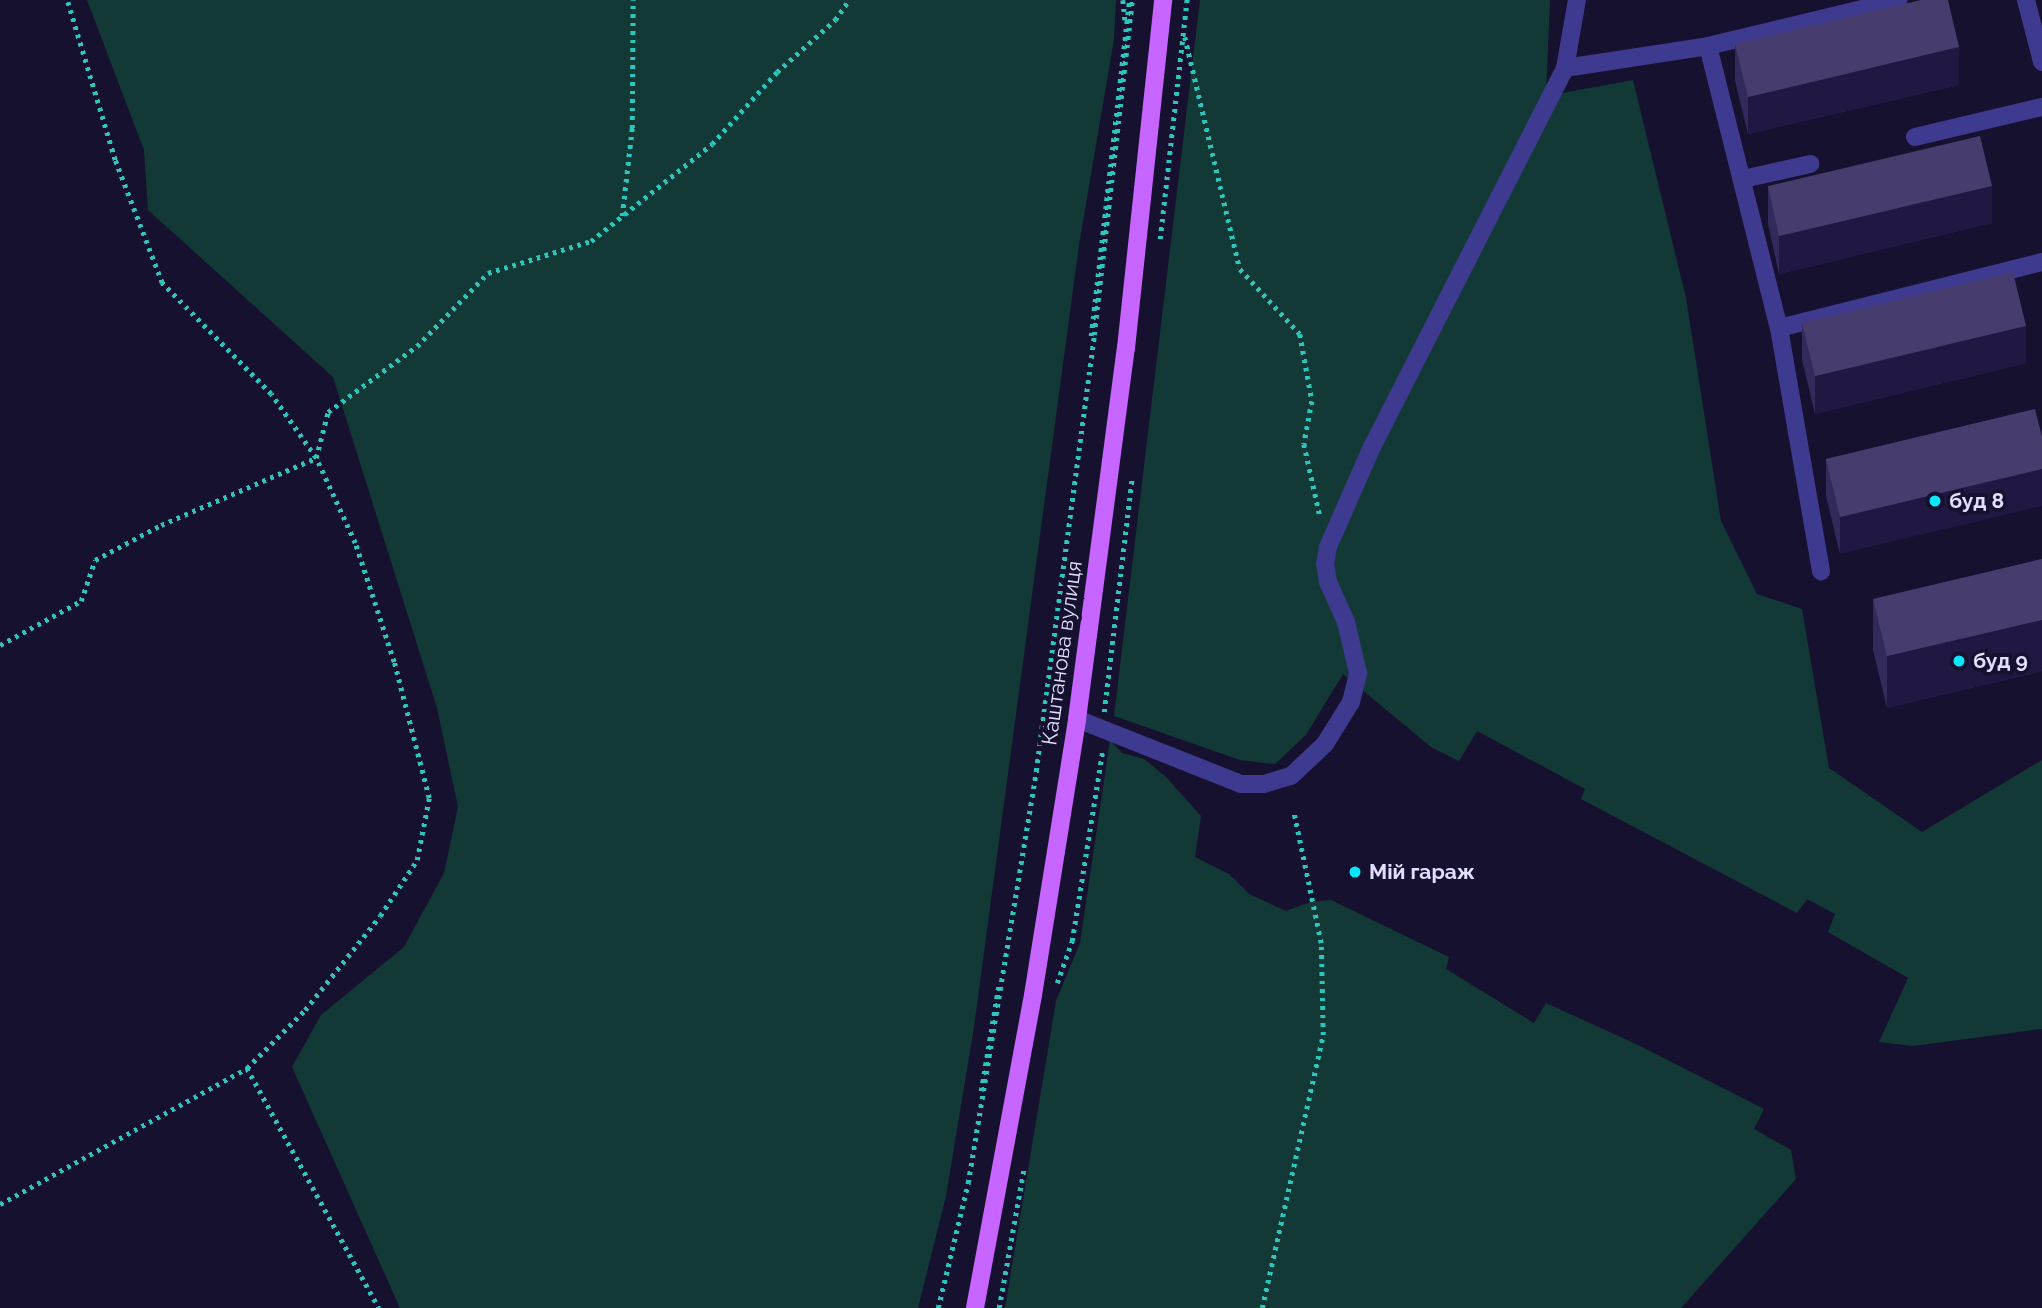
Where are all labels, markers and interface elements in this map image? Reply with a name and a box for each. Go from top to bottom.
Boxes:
place label: буд 8 [1949,488,2004,514]
marker: буд 8 [1927,493,1943,509]
street label: Каштанова вулиця [1037,559,1087,747]
place label: буд 9 [1973,648,2028,674]
marker: буд 9 [1951,653,1967,669]
place label: Мій гараж [1369,859,1475,885]
marker: Мій гараж [1347,864,1363,880]

